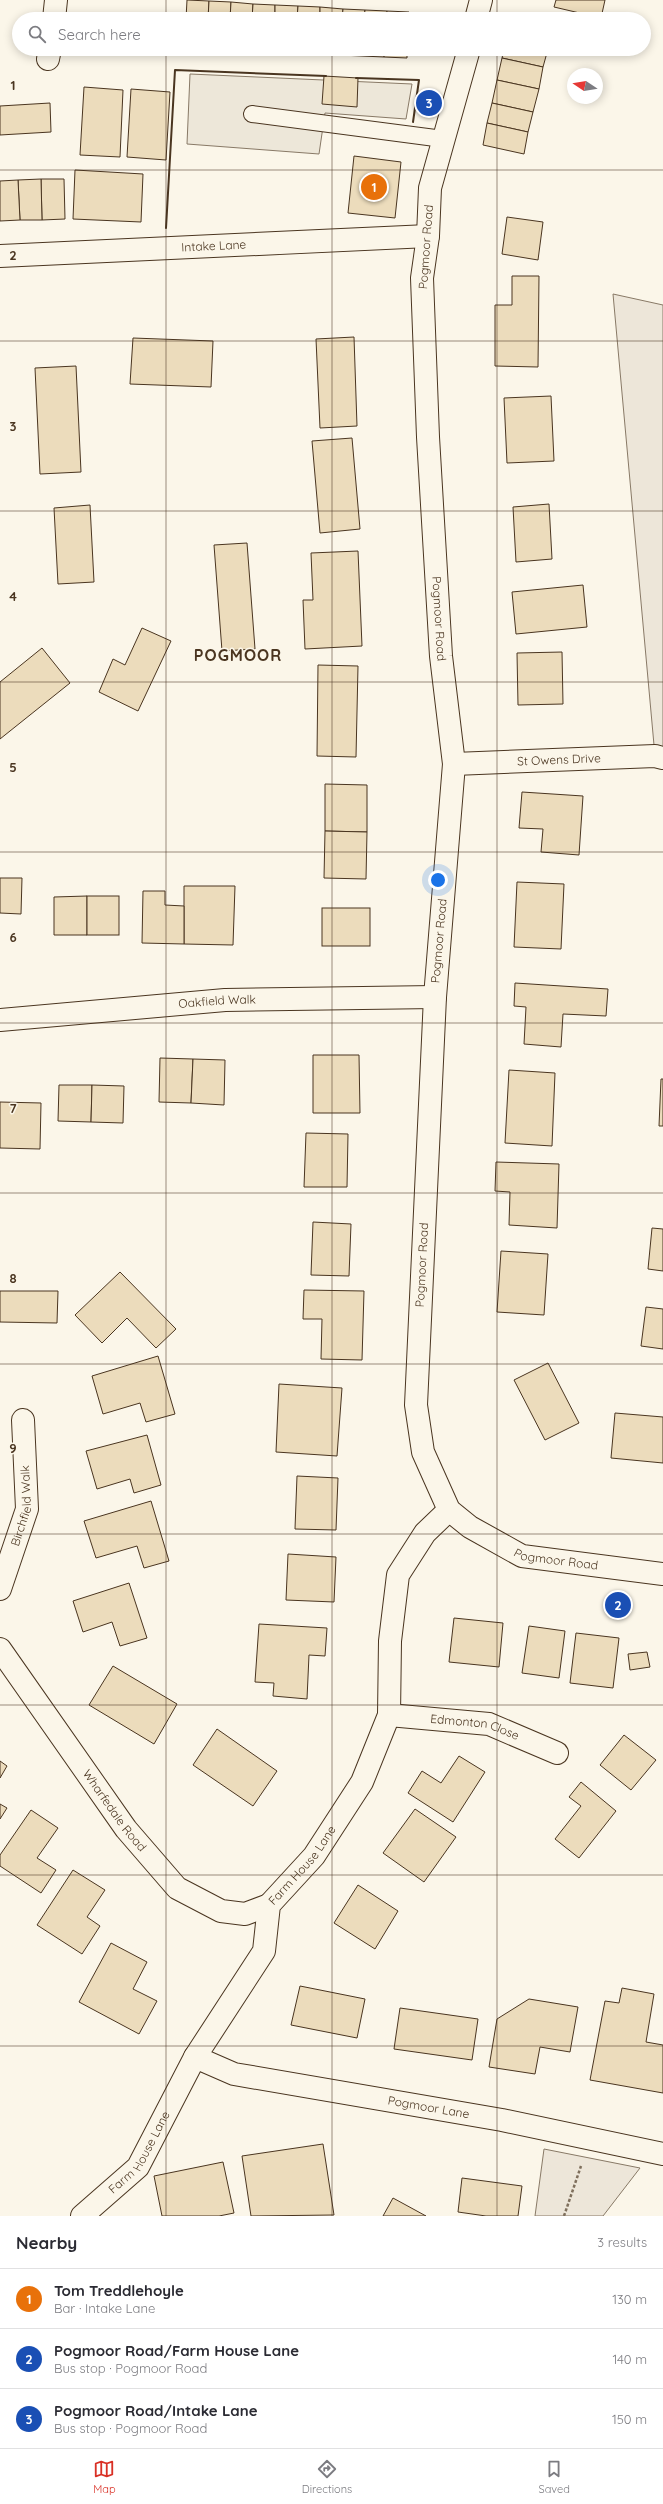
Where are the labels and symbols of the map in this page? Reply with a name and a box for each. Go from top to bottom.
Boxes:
north arrow [567,68,603,104]
text: 1 [10,77,16,93]
pin: 3 [416,88,442,118]
pin: 1 [361,172,387,202]
street label: Pogmoor Road [415,204,436,290]
street label: Intake Lane [181,236,247,255]
text: 2 [9,247,17,263]
text: 3 [10,418,17,434]
street label: Pogmoor Road [429,576,450,662]
text: 4 [9,588,17,604]
district label: POGMOOR [194,645,282,665]
street label: St Owens Drive [517,750,601,768]
text: 5 [9,759,17,775]
your location [428,870,448,890]
street label: Pogmoor Road [427,898,450,984]
text: 6 [9,929,17,945]
street label: Oakfield Walk [178,992,256,1011]
text: 7 [9,1100,17,1116]
street label: Pogmoor Road [412,1222,431,1308]
text: 8 [9,1270,17,1286]
text: 9 [9,1440,17,1456]
street label: Birchfield Walk [7,1465,35,1548]
street label: Pogmoor Road [511,1545,599,1573]
pin: 2 [605,1590,631,1620]
street label: Edmonton Close [430,1711,522,1743]
street label: Wharfedale Road [80,1766,150,1854]
street label: Farm House Lane [265,1822,339,1908]
street label: Pogmoor Lane [387,2093,471,2121]
street label: Farm House Lane [105,2108,173,2196]

